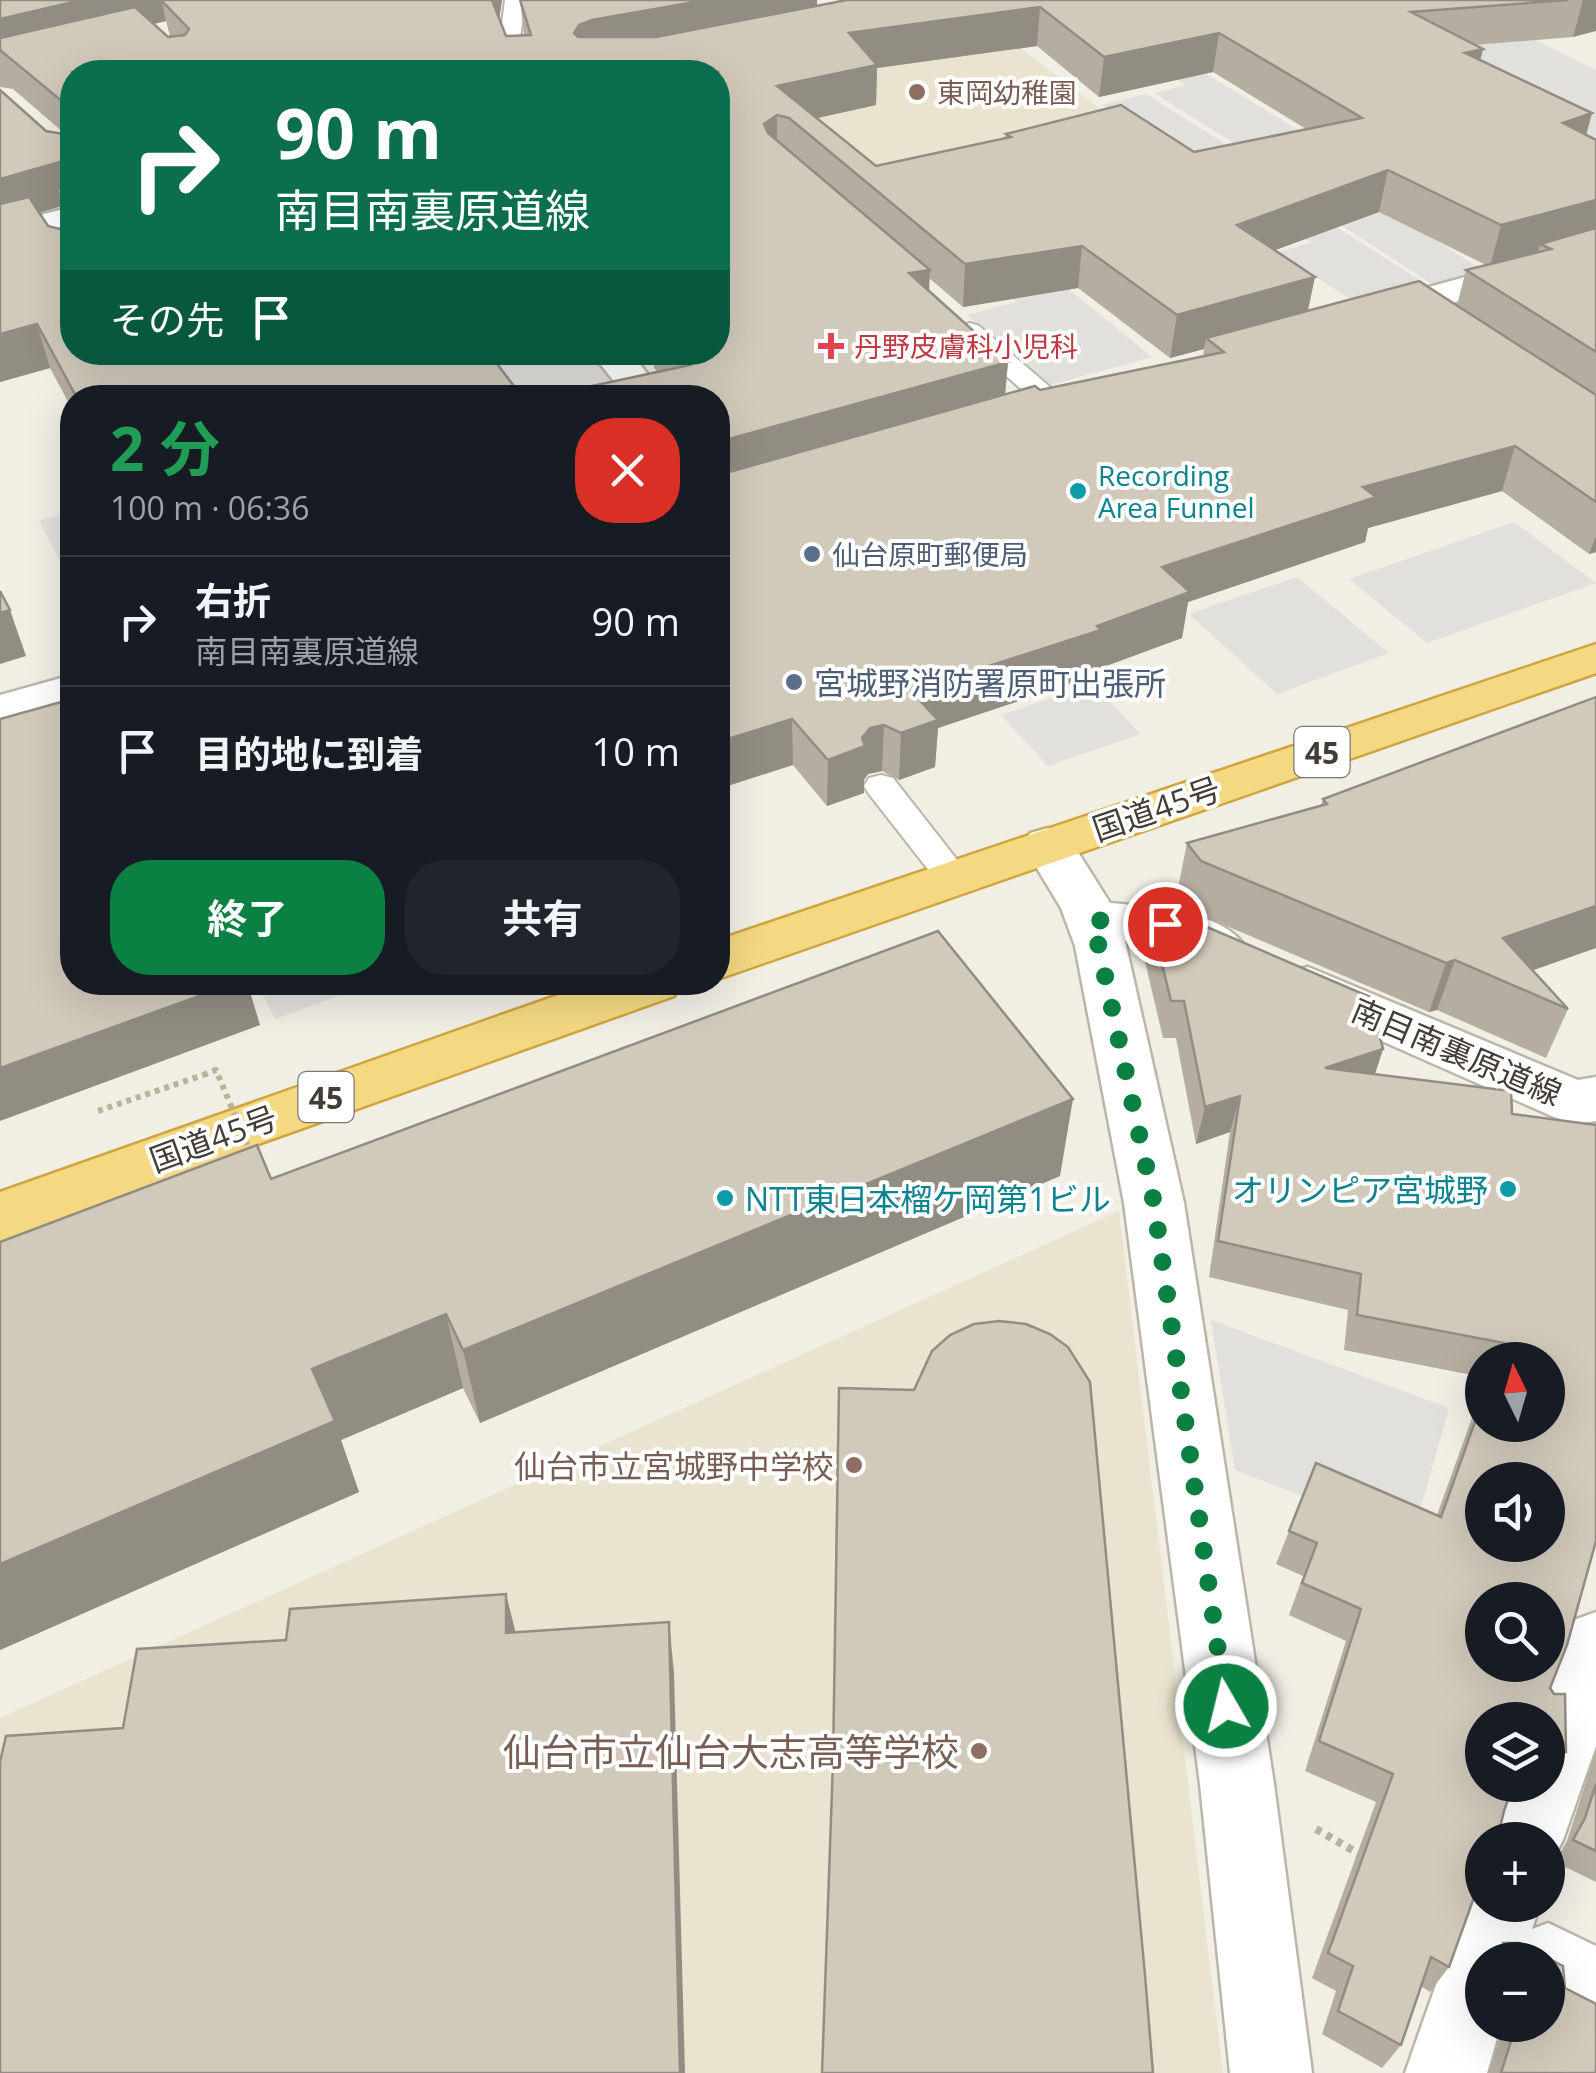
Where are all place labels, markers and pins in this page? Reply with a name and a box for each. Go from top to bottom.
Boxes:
place label: 東岡幼稚園 [937,73,1077,111]
marker: 東岡幼稚園 [906,81,928,103]
place label: 丹野皮膚科小児科 [854,327,1078,365]
marker: 丹野皮膚科小児科 [818,333,844,359]
place label: Recording Area Funnel [1098,456,1254,526]
marker: Recording Area Funnel [1067,480,1089,502]
place label: 仙台原町郵便局 [832,535,1028,573]
marker: 仙台原町郵便局 [801,543,823,565]
place label: 宮城野消防署原町出張所 [814,661,1166,704]
marker: 宮城野消防署原町出張所 [783,671,805,693]
pin [1123,882,1208,967]
place label: オリンピア宮城野 [1232,1168,1488,1211]
place label: NTT東日本榴ケ岡第1ビル [745,1177,1111,1220]
marker: オリンピア宮城野 [1497,1178,1519,1200]
marker: NTT東日本榴ケ岡第1ビル [714,1187,736,1209]
place label: 仙台市立宮城野中学校 [514,1444,834,1487]
marker: 仙台市立宮城野中学校 [843,1454,865,1476]
place label: 仙台市立仙台大志高等学校 [503,1725,959,1777]
marker: 仙台市立仙台大志高等学校 [968,1740,990,1762]

